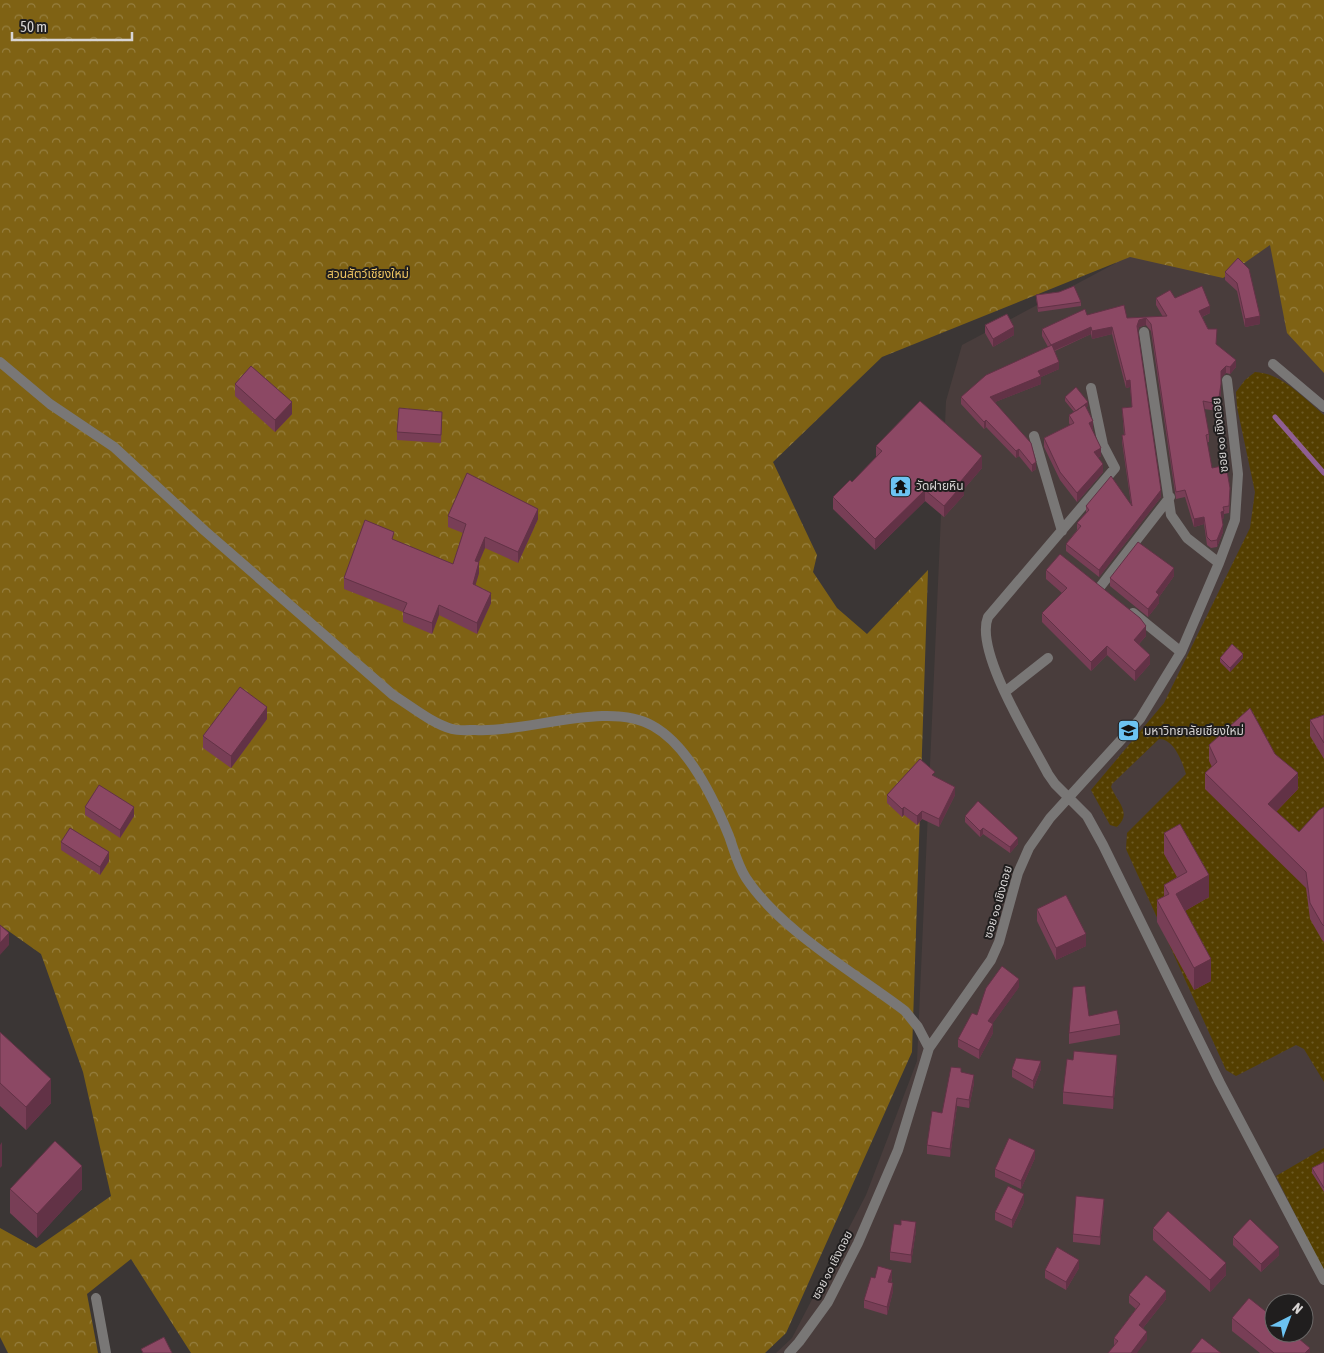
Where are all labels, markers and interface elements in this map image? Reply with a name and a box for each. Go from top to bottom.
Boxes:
scale bar [12,10,132,42]
text: 50 m [20,18,47,35]
park label: สวนสัตว์เชียงใหม่ [327,267,409,281]
street label: ซอย ๑๐ เชิงดอย [1209,397,1231,473]
temple icon: วัดฝายหิน [888,474,912,498]
place label: วัดฝายหิน [916,479,964,493]
school or university icon: มหาวิทยาลัยเชียงใหม่ [1116,719,1140,743]
place label: มหาวิทยาลัยเชียงใหม่ [1144,724,1244,738]
street label: ซอย ๑๐ เชิงดอย [981,864,1015,940]
street label: ซอย ๑๐ เชิงดอย [809,1228,855,1302]
north arrow [1264,1293,1314,1343]
text: N [1289,1300,1306,1317]

